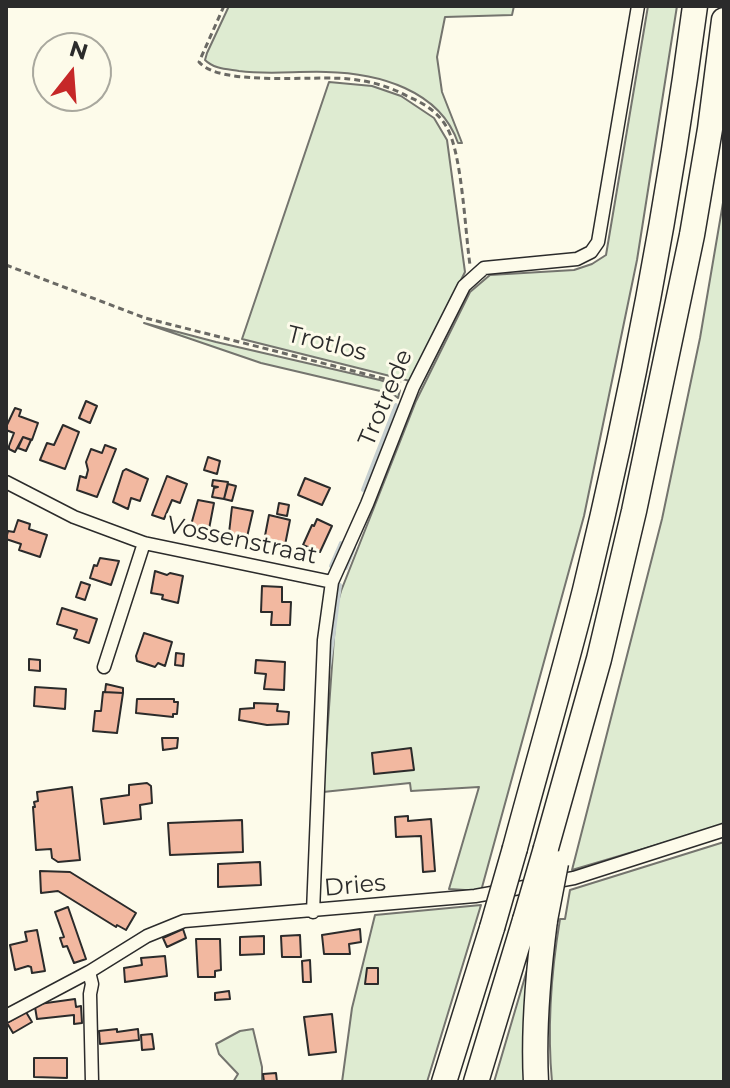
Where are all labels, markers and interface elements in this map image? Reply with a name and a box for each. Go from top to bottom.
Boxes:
north arrow [32,32,112,112]
text: N [66,35,91,66]
street label: Trotlos [284,320,370,368]
street label: Trotrede [353,345,419,451]
street label: Vossenstraat [164,511,320,571]
street label: Dries [323,869,387,903]

